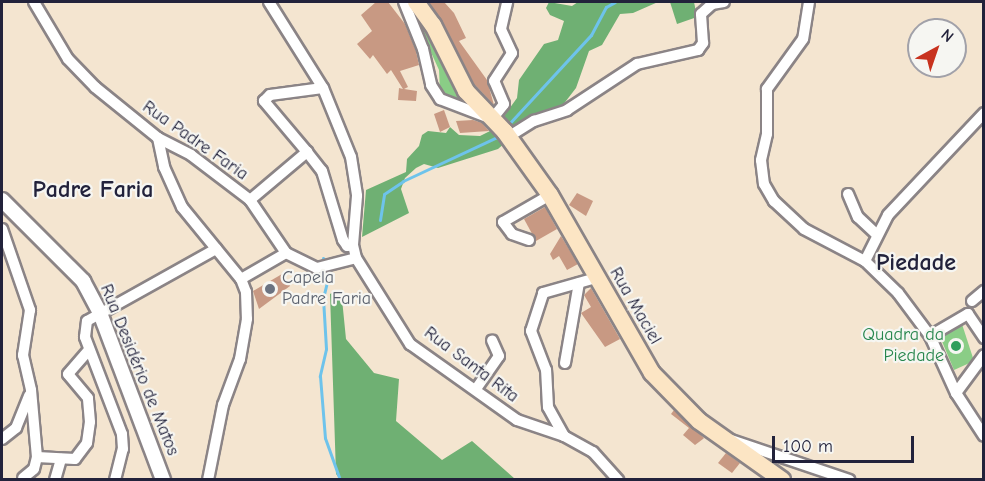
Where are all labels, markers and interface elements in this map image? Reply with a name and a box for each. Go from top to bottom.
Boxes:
north arrow [907,18,967,78]
text: N [938,25,957,46]
street label: Rua Padre Faria [138,96,252,186]
district label: Padre Faria [32,176,154,204]
district label: Piedade [876,249,956,277]
street label: Rua Maciel [604,264,666,348]
place label: Capela Padre Faria [282,268,371,310]
street label: Rua Desidério de Matos [95,281,183,459]
marker: Capela Padre Faria [263,282,277,296]
street label: Rua Santa Rita [419,322,523,408]
place label: Quadra da Piedade [862,325,944,368]
marker: Quadra da Piedade [949,339,963,353]
scale bar [775,424,918,462]
text: 100 m [783,436,833,457]

